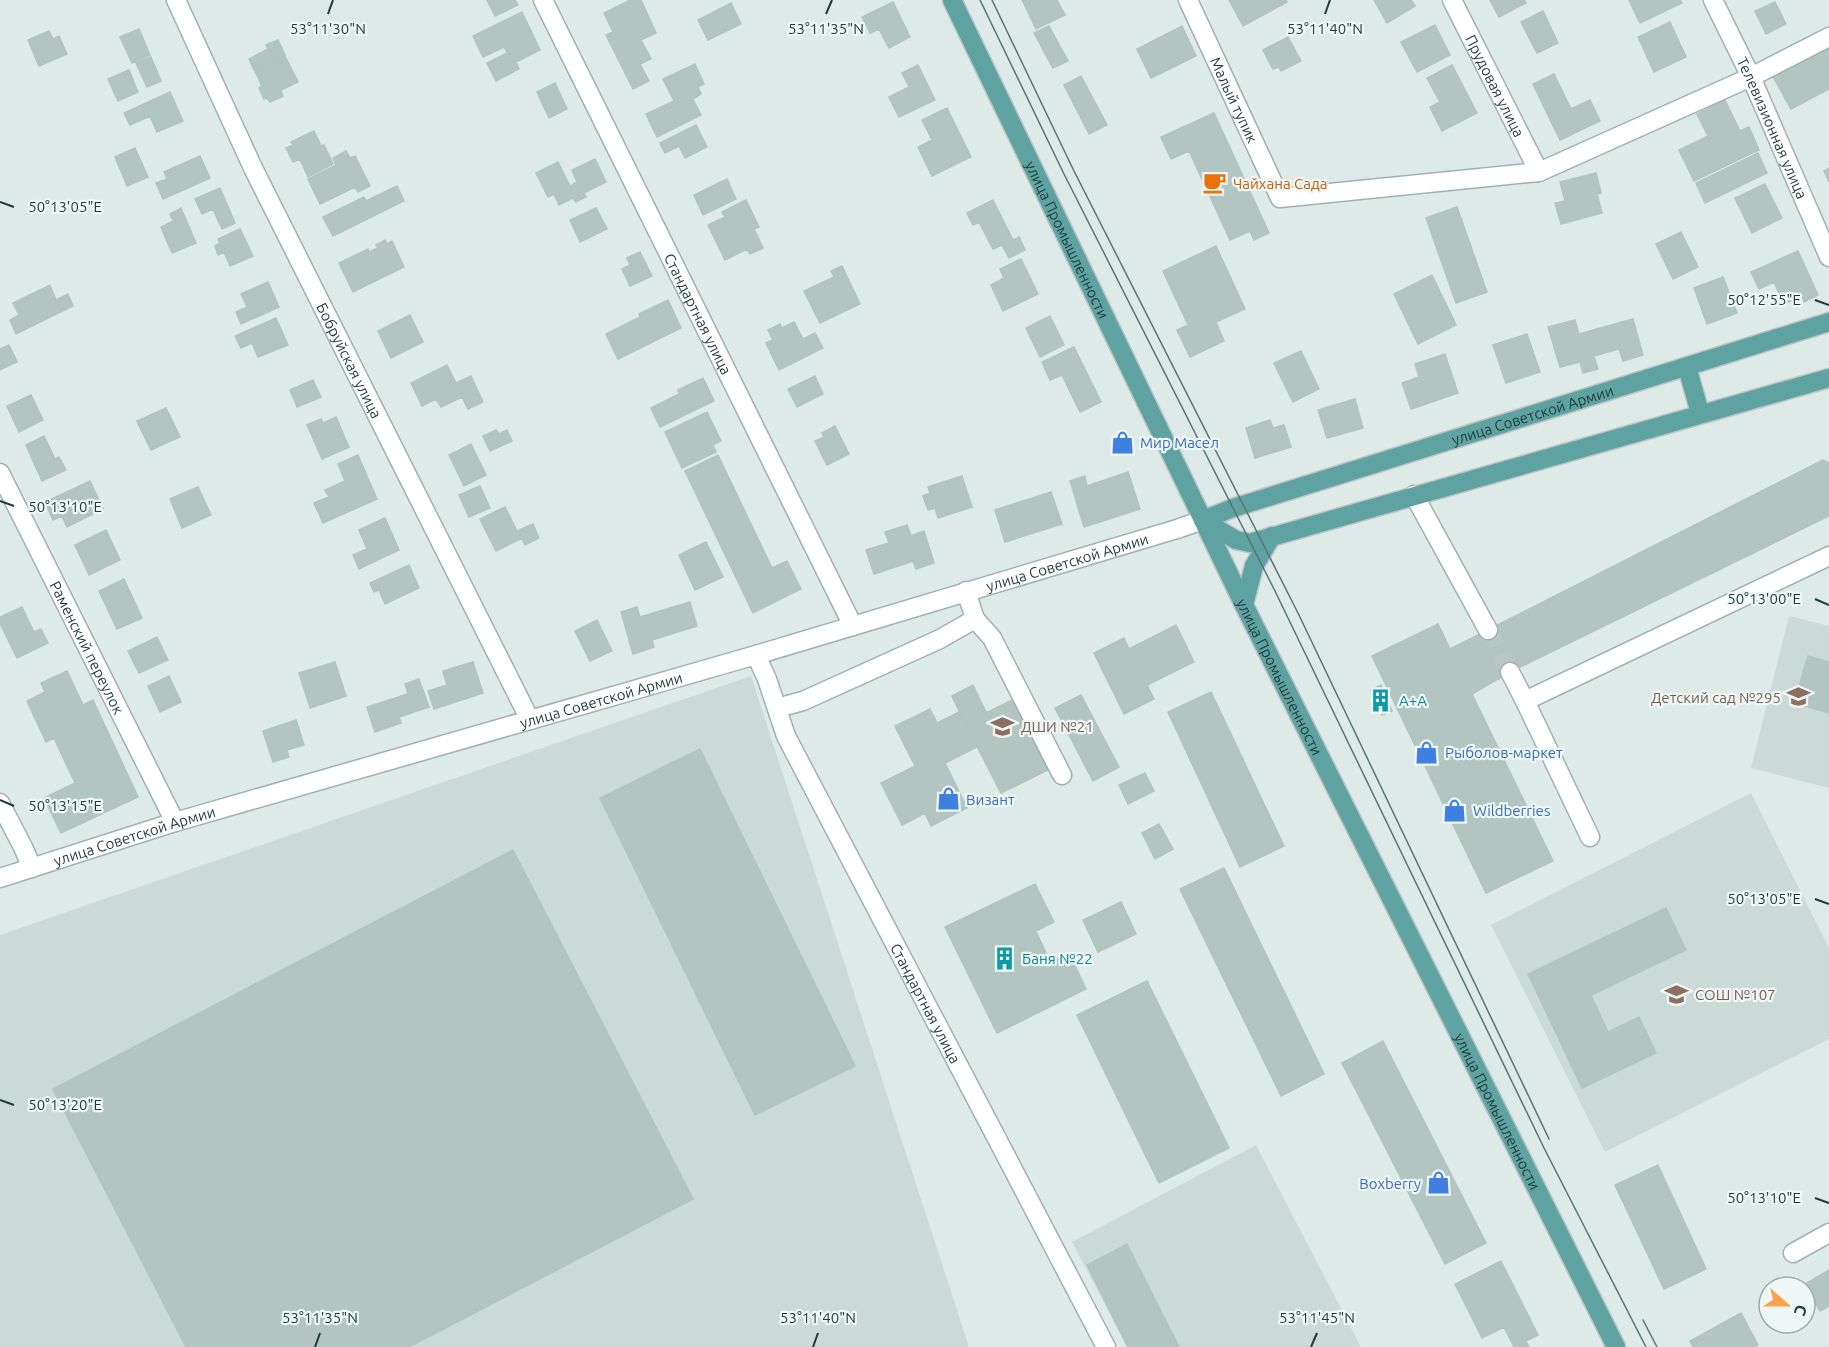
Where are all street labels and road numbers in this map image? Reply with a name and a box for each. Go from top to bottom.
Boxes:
street label: Прудовая улица [1462,32,1528,140]
street label: Малый тупик [1207,54,1262,146]
street label: Телевизионная улица [1734,54,1811,201]
street label: улица Промышленности [1022,158,1113,321]
street label: Стандартная улица [661,250,735,377]
street label: Бобруйская улица [313,300,386,421]
street label: улица Советской Армии [1449,381,1615,448]
street label: улица Советской Армии [984,530,1150,594]
street label: Раменский переулок [47,578,128,717]
street label: улица Промышленности [1234,596,1326,758]
street label: улица Советской Армии [518,668,684,731]
street label: улица Советской Армии [51,802,217,869]
street label: Стандартная улица [887,940,964,1066]
street label: улица Промышленности [1451,1030,1544,1192]

